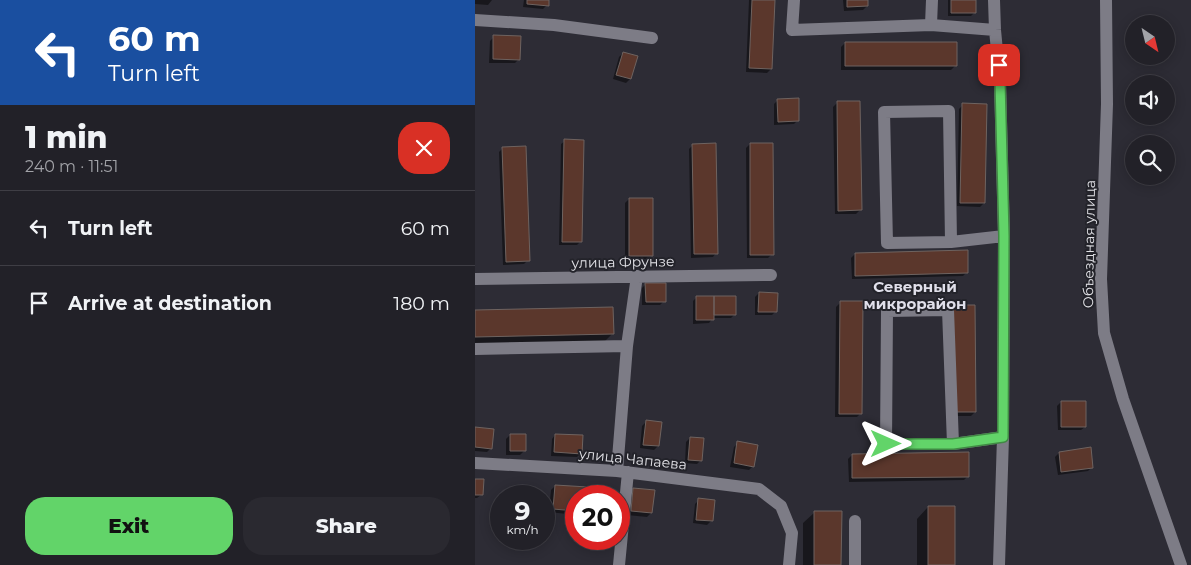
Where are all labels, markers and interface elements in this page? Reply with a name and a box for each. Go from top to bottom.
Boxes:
north arrow [1125,15,1175,65]
map controls [1125,15,1175,185]
text: 60 m [108,17,201,60]
icon: left [25,20,90,85]
pin [978,44,1020,86]
icon: arrive [985,51,1013,79]
text: Turn left [108,60,200,87]
button: sound [1125,75,1175,125]
text: 1 min [25,119,108,156]
button: close [398,122,450,174]
button: search [1125,135,1175,185]
text: 240 m · 11:51 [25,157,118,176]
street label: Объездная улица [1079,180,1099,308]
icon: left [25,214,53,242]
text: Turn left [68,217,153,240]
text: 60 m [401,217,450,240]
street label: улица Фрунзе [570,252,675,272]
district label: Северный микрорайон [864,277,966,313]
icon: arrive [25,289,53,317]
text: Arrive at destination [68,292,272,315]
text: 180 m [393,292,450,315]
position arrow [859,417,911,469]
street label: улица Чапаева [577,444,688,474]
speed limit sign: 20 [565,485,630,550]
text: 9 [515,496,530,526]
button: Exit [25,497,233,555]
button: Share [243,497,450,555]
text: km/h [506,522,539,537]

